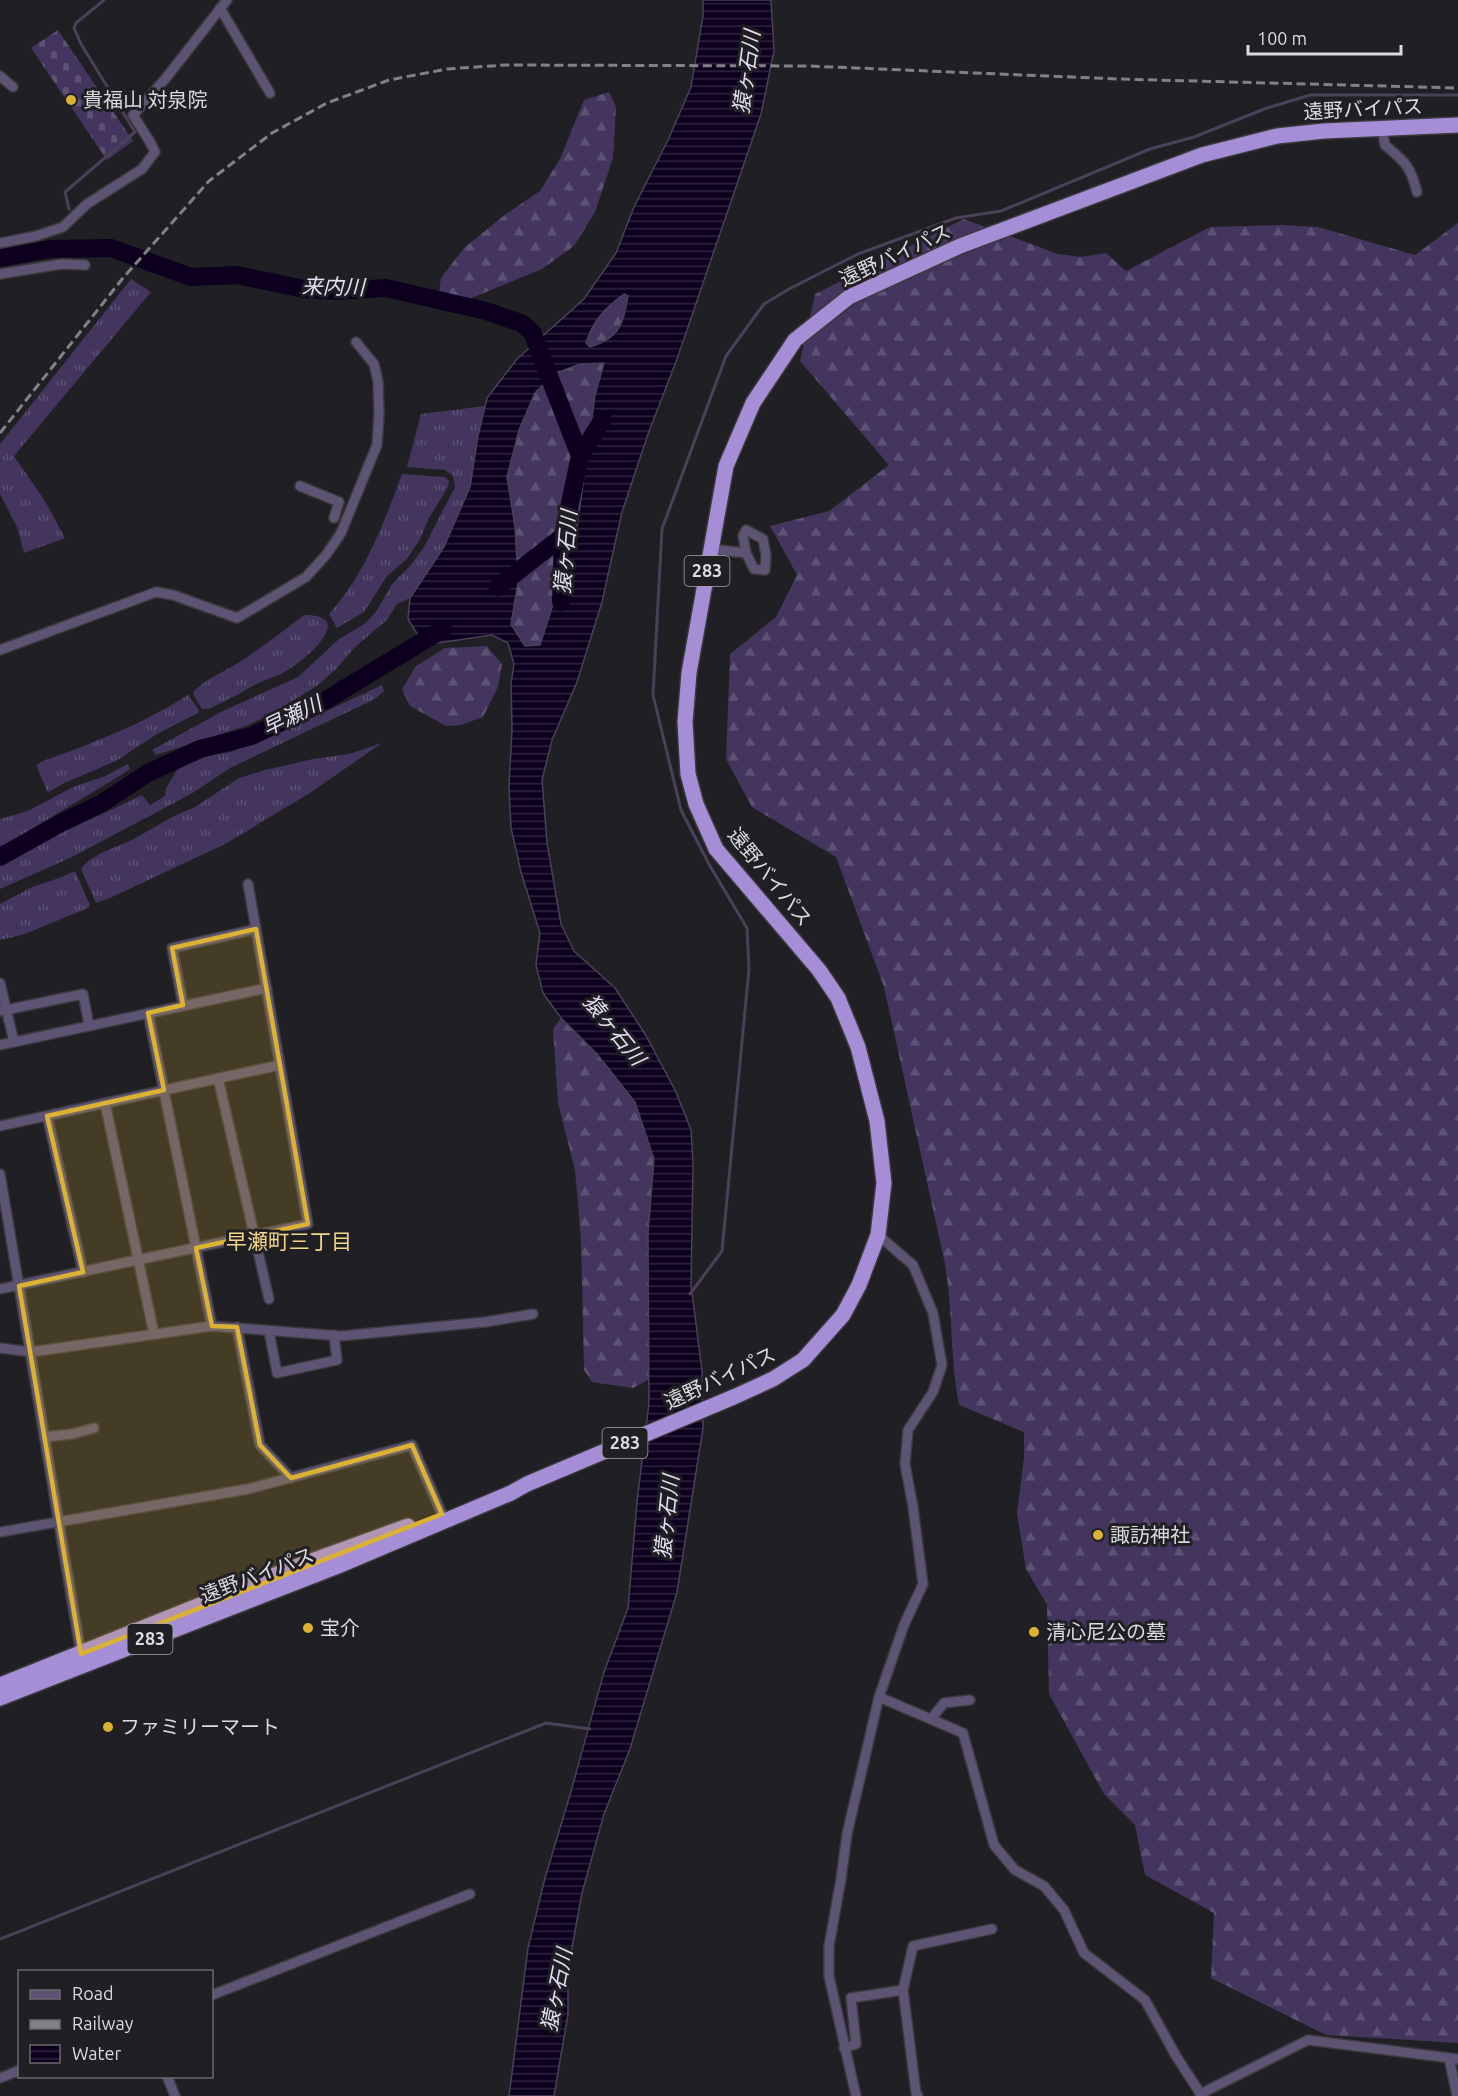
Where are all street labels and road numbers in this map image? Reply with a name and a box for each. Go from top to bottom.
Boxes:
street label: 遠野バイパス [1303,94,1423,123]
street label: 遠野バイパス [836,219,954,290]
road number: 283 [684,556,730,586]
street label: 遠野バイパス [724,823,817,930]
street label: 遠野バイパス [661,1342,779,1413]
road number: 283 [602,1428,648,1458]
street label: 遠野バイパス [197,1542,317,1607]
road number: 283 [128,1624,172,1654]

